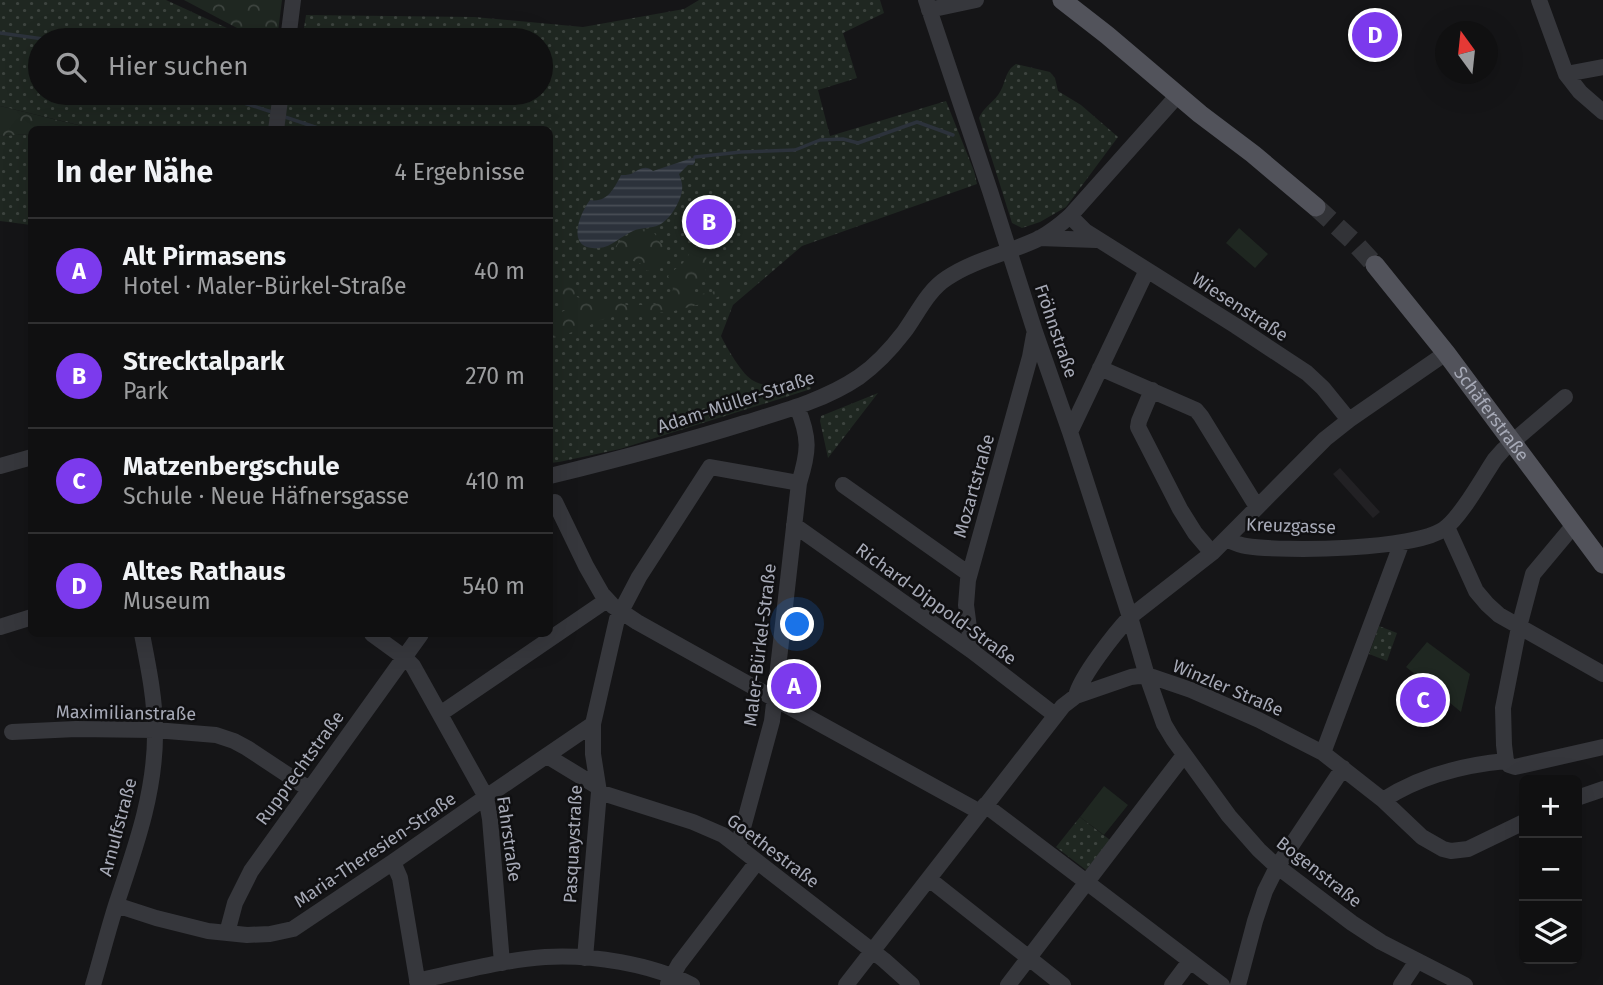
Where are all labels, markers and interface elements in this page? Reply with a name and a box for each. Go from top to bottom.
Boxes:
pin: D [1352,9,1398,61]
north arrow [1435,21,1498,84]
search box [28,28,553,105]
icon: search [52,48,90,86]
text: Hier suchen [108,51,248,82]
text: In der Nähe [56,154,213,190]
text: 4 Ergebnisse [395,158,525,186]
pin: B [686,196,732,248]
text: Alt Pirmasens [123,241,286,272]
text: A [72,257,86,285]
text: 40 m [474,257,525,285]
street label: Wiesenstraße [1188,268,1292,346]
text: Hotel · Maler-Bürkel-Straße [123,272,407,300]
street label: Fröhnstraße [1030,281,1082,381]
text: Strecktalpark [123,346,284,377]
text: B [72,362,86,390]
text: 270 m [465,362,525,390]
street label: Schäferstraße [1449,362,1534,466]
street label: Adam-Müller-Straße [655,366,817,438]
text: Park [123,377,168,405]
street label: Mozartstraße [949,432,999,540]
text: Matzenbergschule [123,451,340,482]
text: C [72,467,86,495]
text: 410 m [465,467,525,495]
text: Schule · Neue Häfnersgasse [123,482,409,510]
street label: Kreuzgasse [1246,513,1336,539]
street label: Richard-Dippold-Straße [851,538,1021,670]
text: Altes Rathaus [123,556,285,587]
street label: Maler-Bürkel-Straße [739,562,781,728]
text: D [72,572,86,600]
text: 540 m [463,572,525,600]
text: Museum [123,587,211,615]
your location [780,607,814,641]
street label: Winzler Straße [1169,655,1287,721]
pin: A [771,660,817,712]
pin: C [1400,674,1446,726]
street label: Maximilianstraße [56,701,196,725]
street label: Rupprechtstraße [251,706,349,830]
street label: Arnulfstraße [94,775,142,879]
map controls [1519,775,1582,964]
button: + [1519,775,1582,838]
street label: Pasquaystraße [559,784,587,904]
street label: Maria-Theresien-Straße [290,787,460,913]
street label: Fahrstraße [492,795,526,883]
street label: Goethestraße [722,809,824,893]
street label: Bogenstraße [1272,832,1366,912]
button: − [1519,838,1582,901]
button: layers [1519,901,1582,964]

